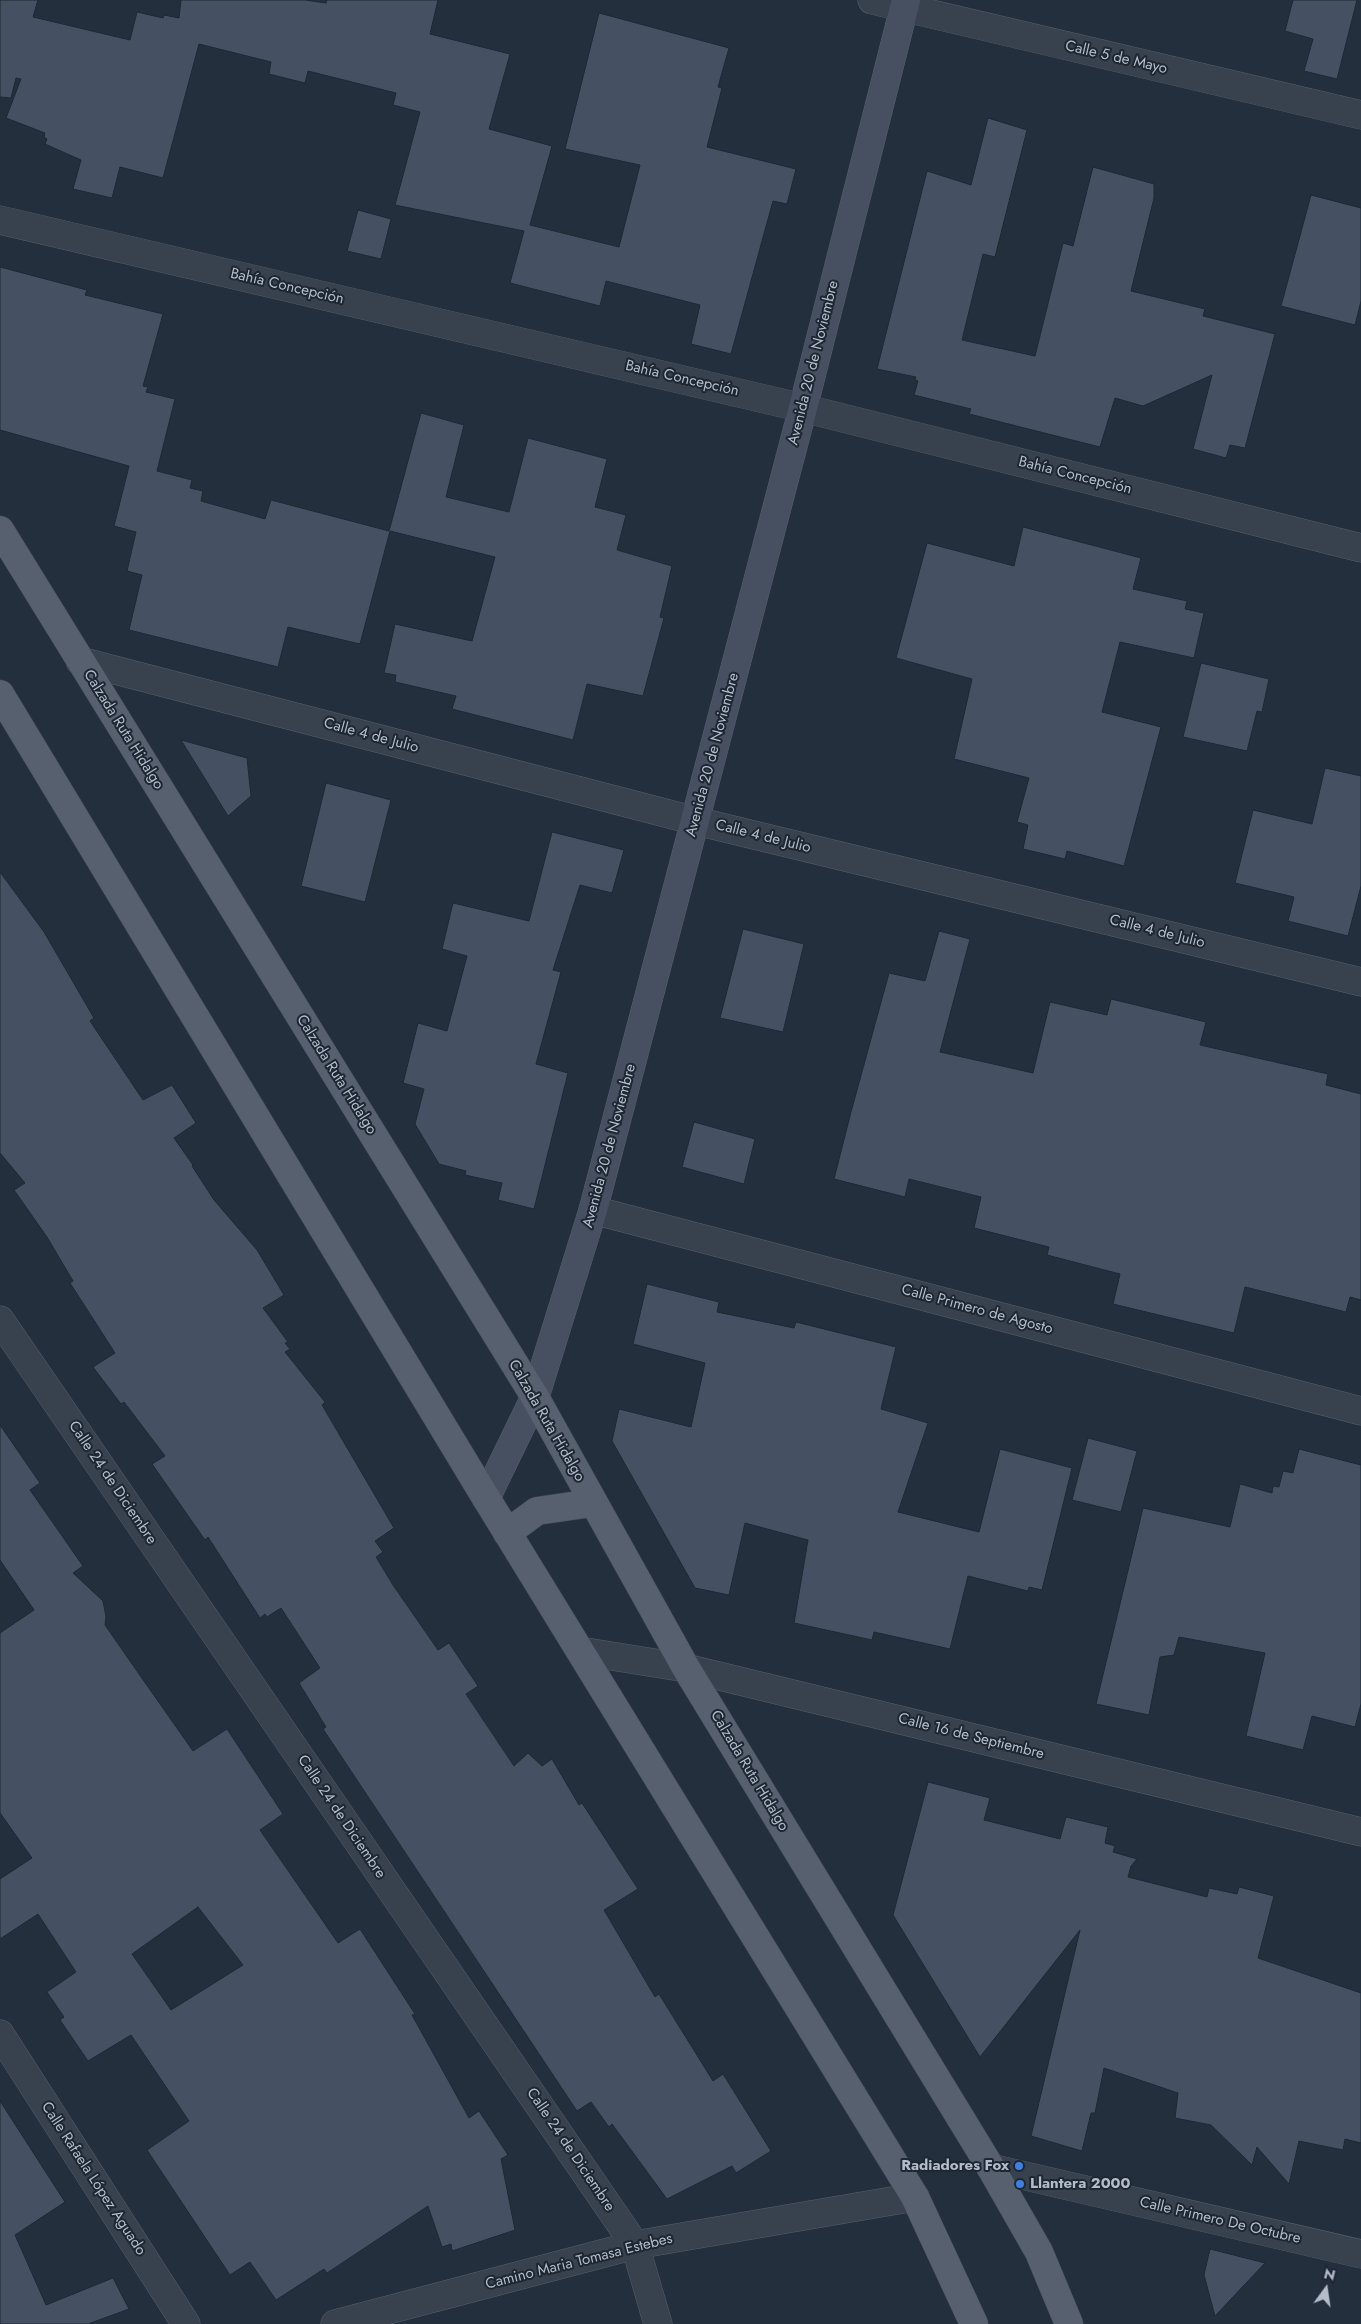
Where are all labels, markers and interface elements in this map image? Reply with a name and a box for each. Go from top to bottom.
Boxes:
street label: Calle 5 de Mayo [1063,38,1169,78]
street label: Bahía Concepción [228,265,346,309]
street label: Avenida 20 de Noviembre [785,279,843,447]
street label: Bahía Concepción [623,357,741,401]
street label: Bahía Concepción [1017,453,1133,499]
street label: Calzada Ruta Hidalgo [79,667,167,793]
street label: Avenida 20 de Noviembre [682,671,744,839]
street label: Calle 4 de Julio [322,715,420,757]
street label: Calle 4 de Julio [713,816,813,858]
street label: Calle 4 de Julio [1107,911,1207,953]
street label: Calzada Ruta Hidalgo [292,1012,380,1138]
street label: Avenida 20 de Noviembre [579,1062,641,1230]
street label: Calle Primero de Agosto [899,1281,1055,1339]
street label: Calzada Ruta Hidalgo [504,1357,588,1485]
street label: Calle 24 de Diciembre [64,1418,160,1548]
street label: Calzada Ruta Hidalgo [706,1707,792,1835]
street label: Calle 16 de Septiembre [896,1710,1046,1764]
street label: Calle 24 de Diciembre [293,1752,389,1882]
street label: Calle 24 de Diciembre [522,2085,618,2215]
street label: Calle Rafaela López Aguado [37,2099,149,2259]
place label: Radiadores Fox [901,2157,1009,2175]
marker: Radiadores Fox [1013,2160,1025,2172]
place label: Llantera 2000 [1030,2175,1130,2193]
marker: Llantera 2000 [1014,2178,1026,2190]
street label: Calle Primero De Octubre [1138,2194,1302,2248]
street label: Camino Maria Tomasa Estebes [484,2230,674,2294]
text: N [1322,2263,1337,2285]
north arrow [1301,2264,1351,2314]

